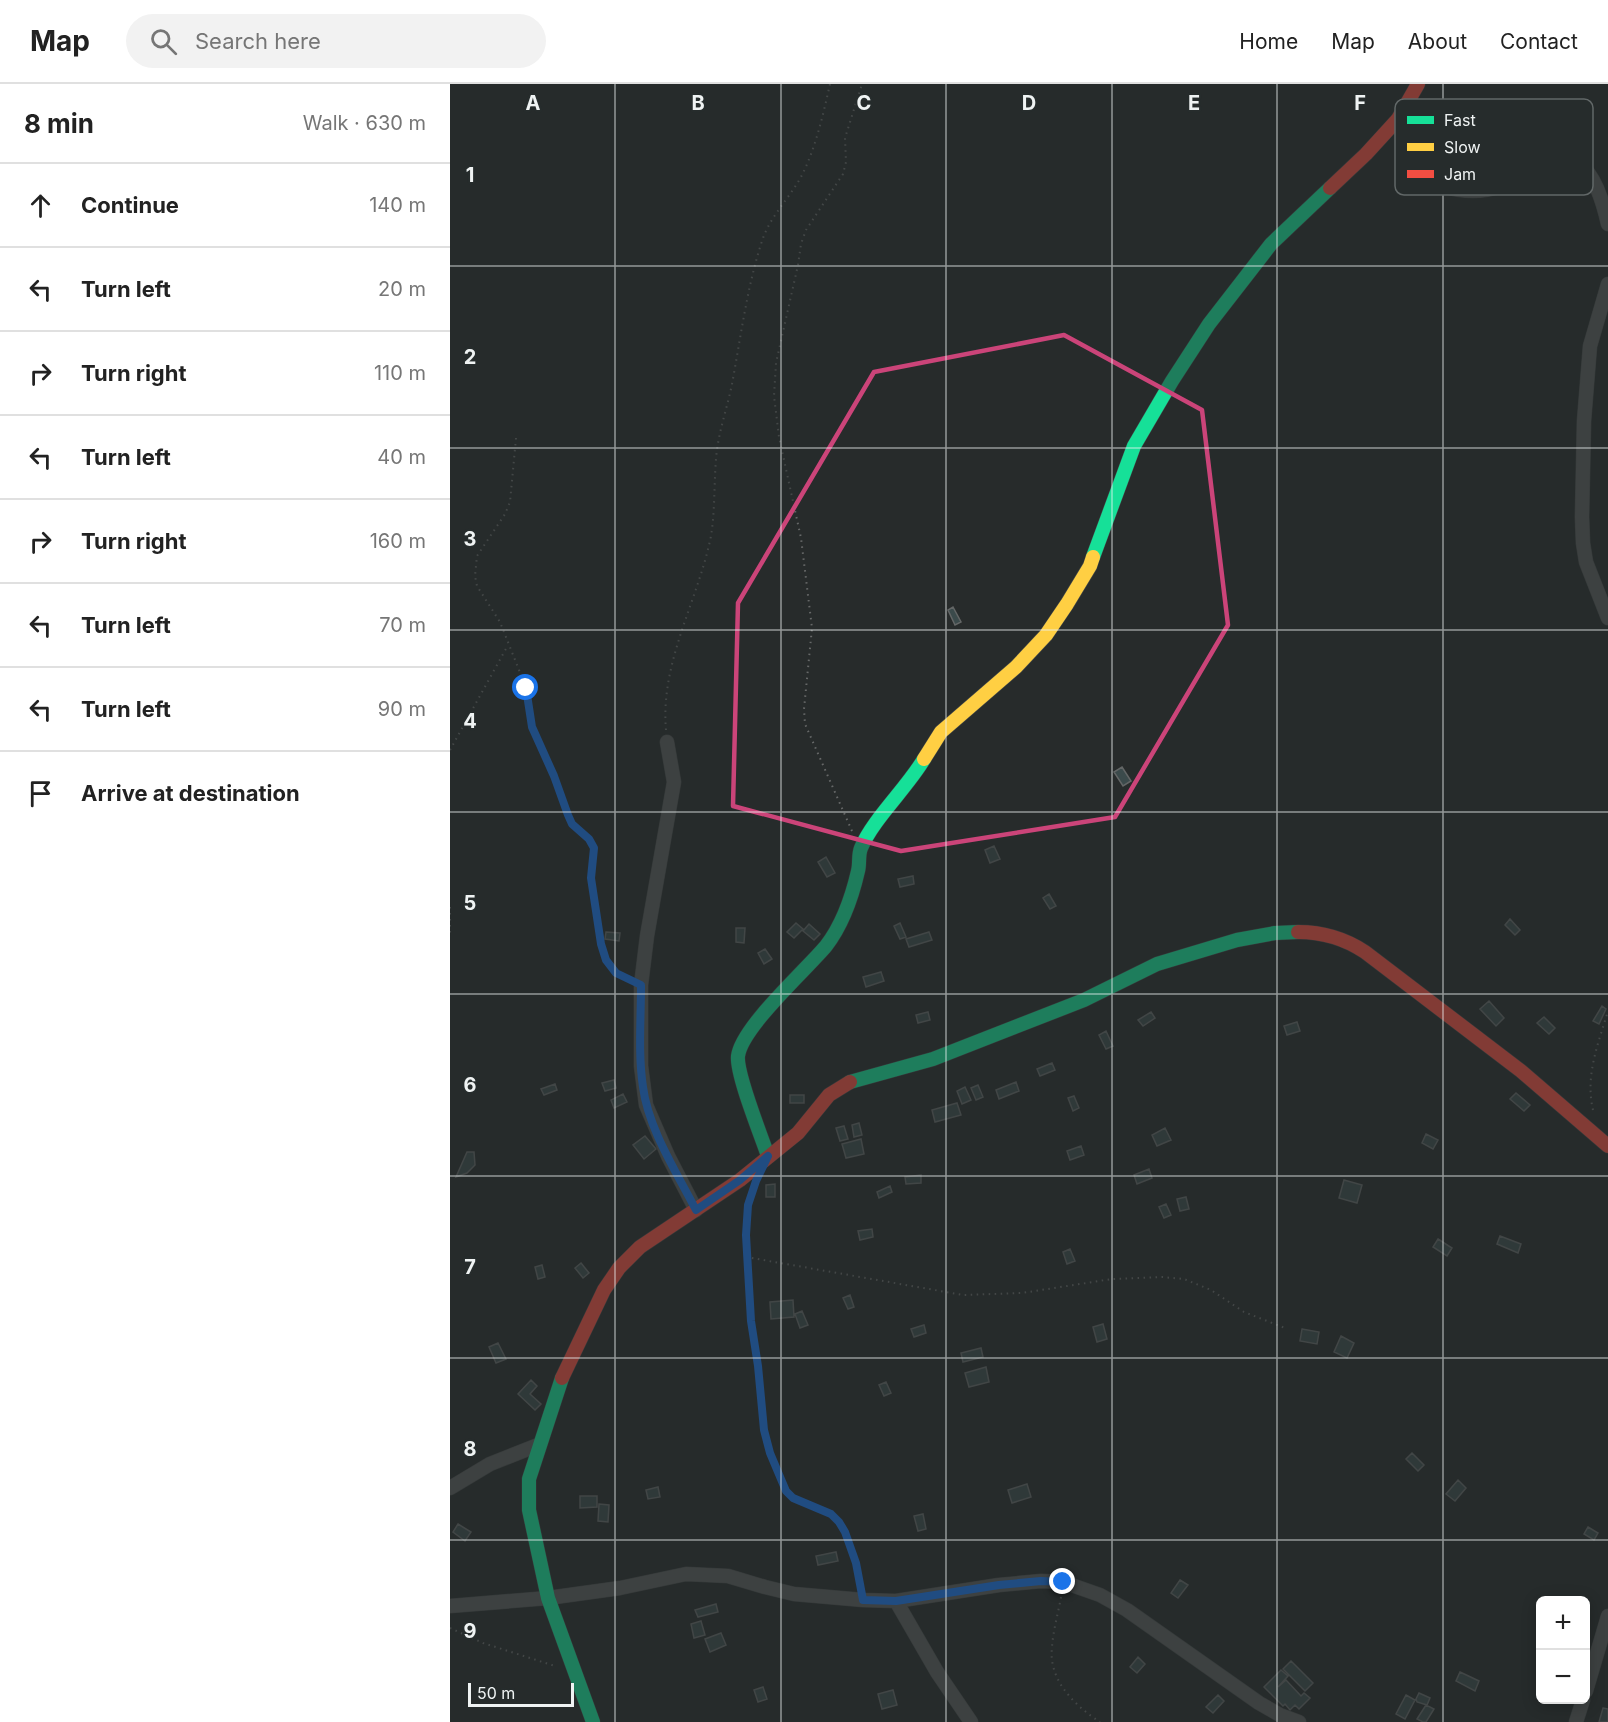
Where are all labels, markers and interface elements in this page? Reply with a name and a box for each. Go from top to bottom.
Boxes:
search box [126,14,546,68]
text: Map [30,24,90,58]
icon: search [147,25,180,58]
text: Search here [195,28,321,54]
text: Home [1239,29,1298,54]
text: Map [1331,29,1375,54]
text: About [1408,29,1467,54]
text: Contact [1500,29,1578,54]
text: A [526,91,541,115]
text: B [691,91,705,115]
text: C [857,91,871,115]
text: D [1022,91,1036,115]
text: E [1188,91,1200,115]
text: F [1354,91,1366,115]
legend [1395,99,1593,195]
text: 8 min [24,108,94,139]
text: Fast [1444,110,1476,130]
text: Walk · 630 m [303,111,426,135]
text: Slow [1444,137,1481,157]
text: 1 [466,163,474,187]
text: Jam [1444,164,1476,184]
icon: ahead [24,189,57,222]
text: Continue [81,192,179,218]
text: 140 m [369,193,426,217]
icon: left [24,273,57,306]
text: Turn left [81,276,171,302]
text: 20 m [378,277,426,301]
text: 2 [464,345,476,369]
icon: right [24,357,57,390]
text: Turn right [81,360,187,386]
text: 110 m [374,361,426,385]
icon: left [24,441,57,474]
text: Turn left [81,444,171,470]
text: 40 m [377,445,426,469]
icon: right [24,525,57,558]
text: 3 [464,527,476,551]
text: Turn right [81,528,187,554]
text: 160 m [370,529,426,553]
icon: left [24,609,57,642]
text: Turn left [81,612,171,638]
text: 70 m [379,613,426,637]
route start [512,674,538,700]
icon: left [24,693,57,726]
text: Turn left [81,696,171,722]
text: 90 m [378,697,426,721]
text: 4 [463,709,477,733]
icon: arrive [24,777,57,810]
text: Arrive at destination [81,780,300,806]
text: 5 [464,891,476,915]
text: 6 [464,1073,477,1097]
text: 7 [464,1255,476,1279]
text: 8 [463,1437,477,1461]
route end [1049,1568,1075,1594]
map controls [1536,1596,1590,1704]
button: + [1536,1596,1590,1650]
text: 9 [464,1619,477,1643]
button: − [1536,1650,1590,1704]
scale bar [468,1680,574,1708]
text: 50 m [477,1683,515,1703]

